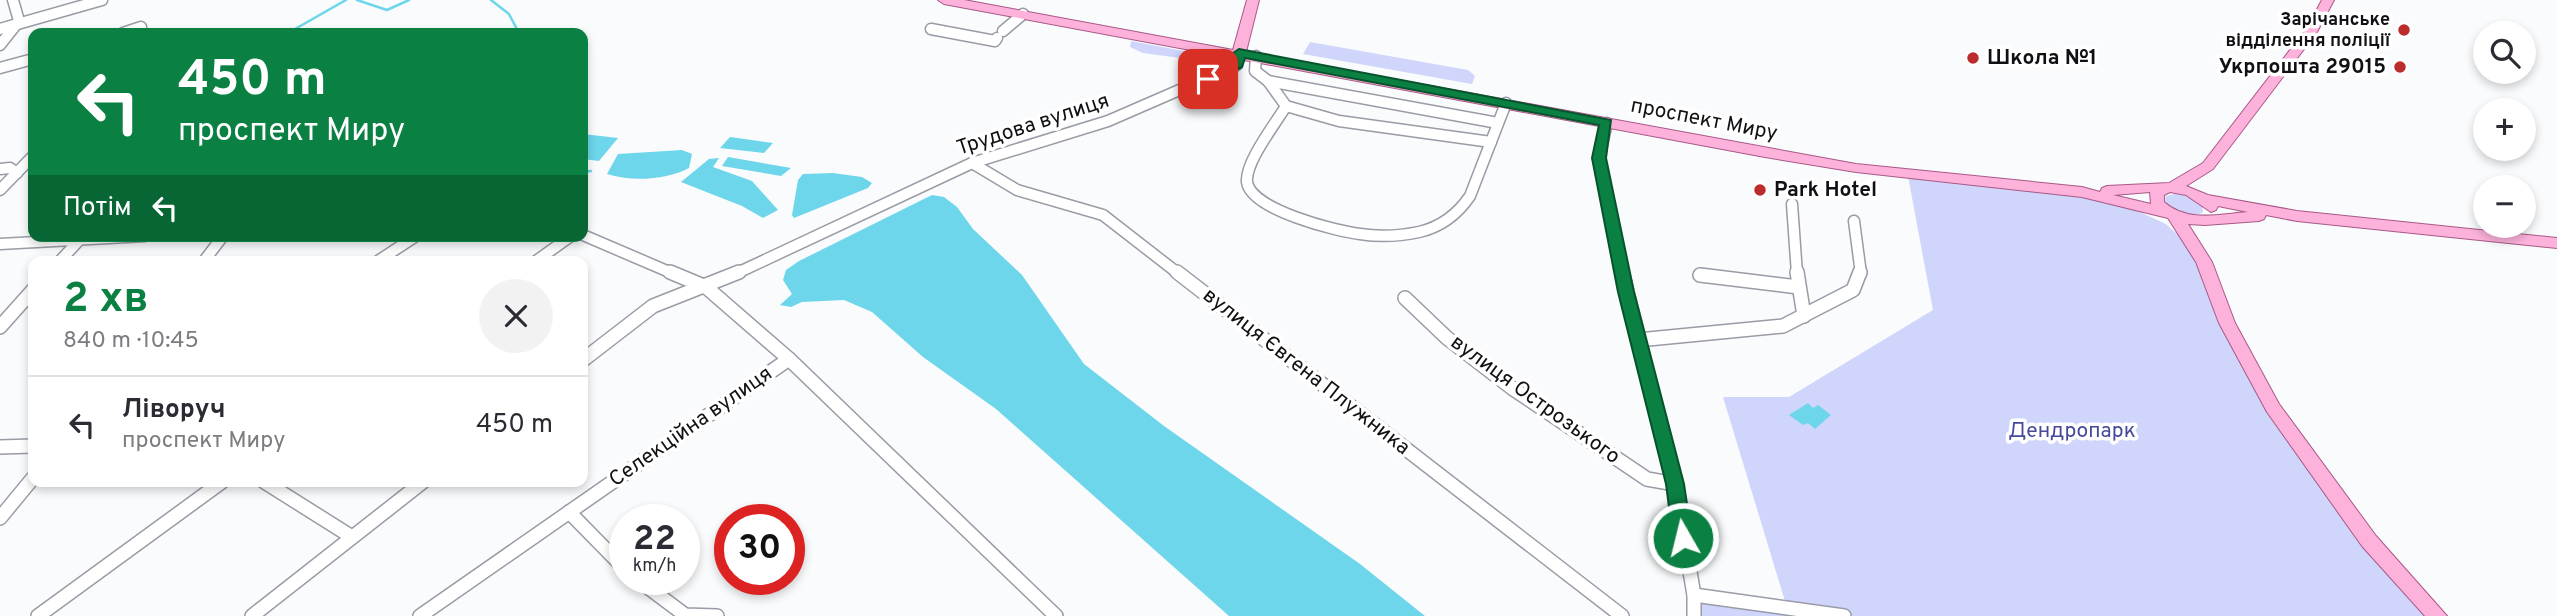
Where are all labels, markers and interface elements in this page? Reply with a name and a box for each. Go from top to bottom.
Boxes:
place label: Зарічанське відділення поліції [2225,9,2391,53]
map controls [2473,21,2536,238]
button: search [2473,21,2536,84]
marker: Зарічанське відділення поліції [2396,22,2412,38]
place label: Школа №1 [1987,45,2097,72]
pin [1178,49,1238,109]
marker: Школа №1 [1965,50,1981,66]
text: 450 m [178,51,327,113]
place label: Укрпошта 29015 [2218,54,2386,81]
icon: left [63,56,154,147]
marker: Укрпошта 29015 [2392,59,2408,75]
icon: arrive [1189,60,1227,98]
street label: Трудова вулиця [953,88,1113,162]
street label: проспект Миру [1628,93,1780,147]
button: + [2473,98,2536,161]
text: проспект Миру [178,112,405,152]
button: − [2473,175,2536,238]
place label: Park Hotel [1774,177,1877,204]
marker: Park Hotel [1752,182,1768,198]
icon: left [146,189,184,227]
text: Потім [63,192,132,225]
text: 2 хв [63,274,148,327]
button: close [479,279,553,353]
street label: вулиця Євгена Плужника [1197,283,1415,461]
text: 840 m · 10:45 [63,327,199,356]
street label: вулиця Острозького [1445,329,1625,471]
street label: Селекційна вулиця [604,361,778,493]
text: Ліворуч [122,394,225,427]
icon: left [63,406,101,444]
text: 450 m [476,409,553,442]
park label: Дендропарк [2008,418,2136,445]
text: проспект Миру [122,427,285,456]
position arrow [1646,501,1720,575]
speed limit sign: 30 [714,504,805,595]
text: 22 [633,518,676,562]
text: km/h [633,555,676,578]

